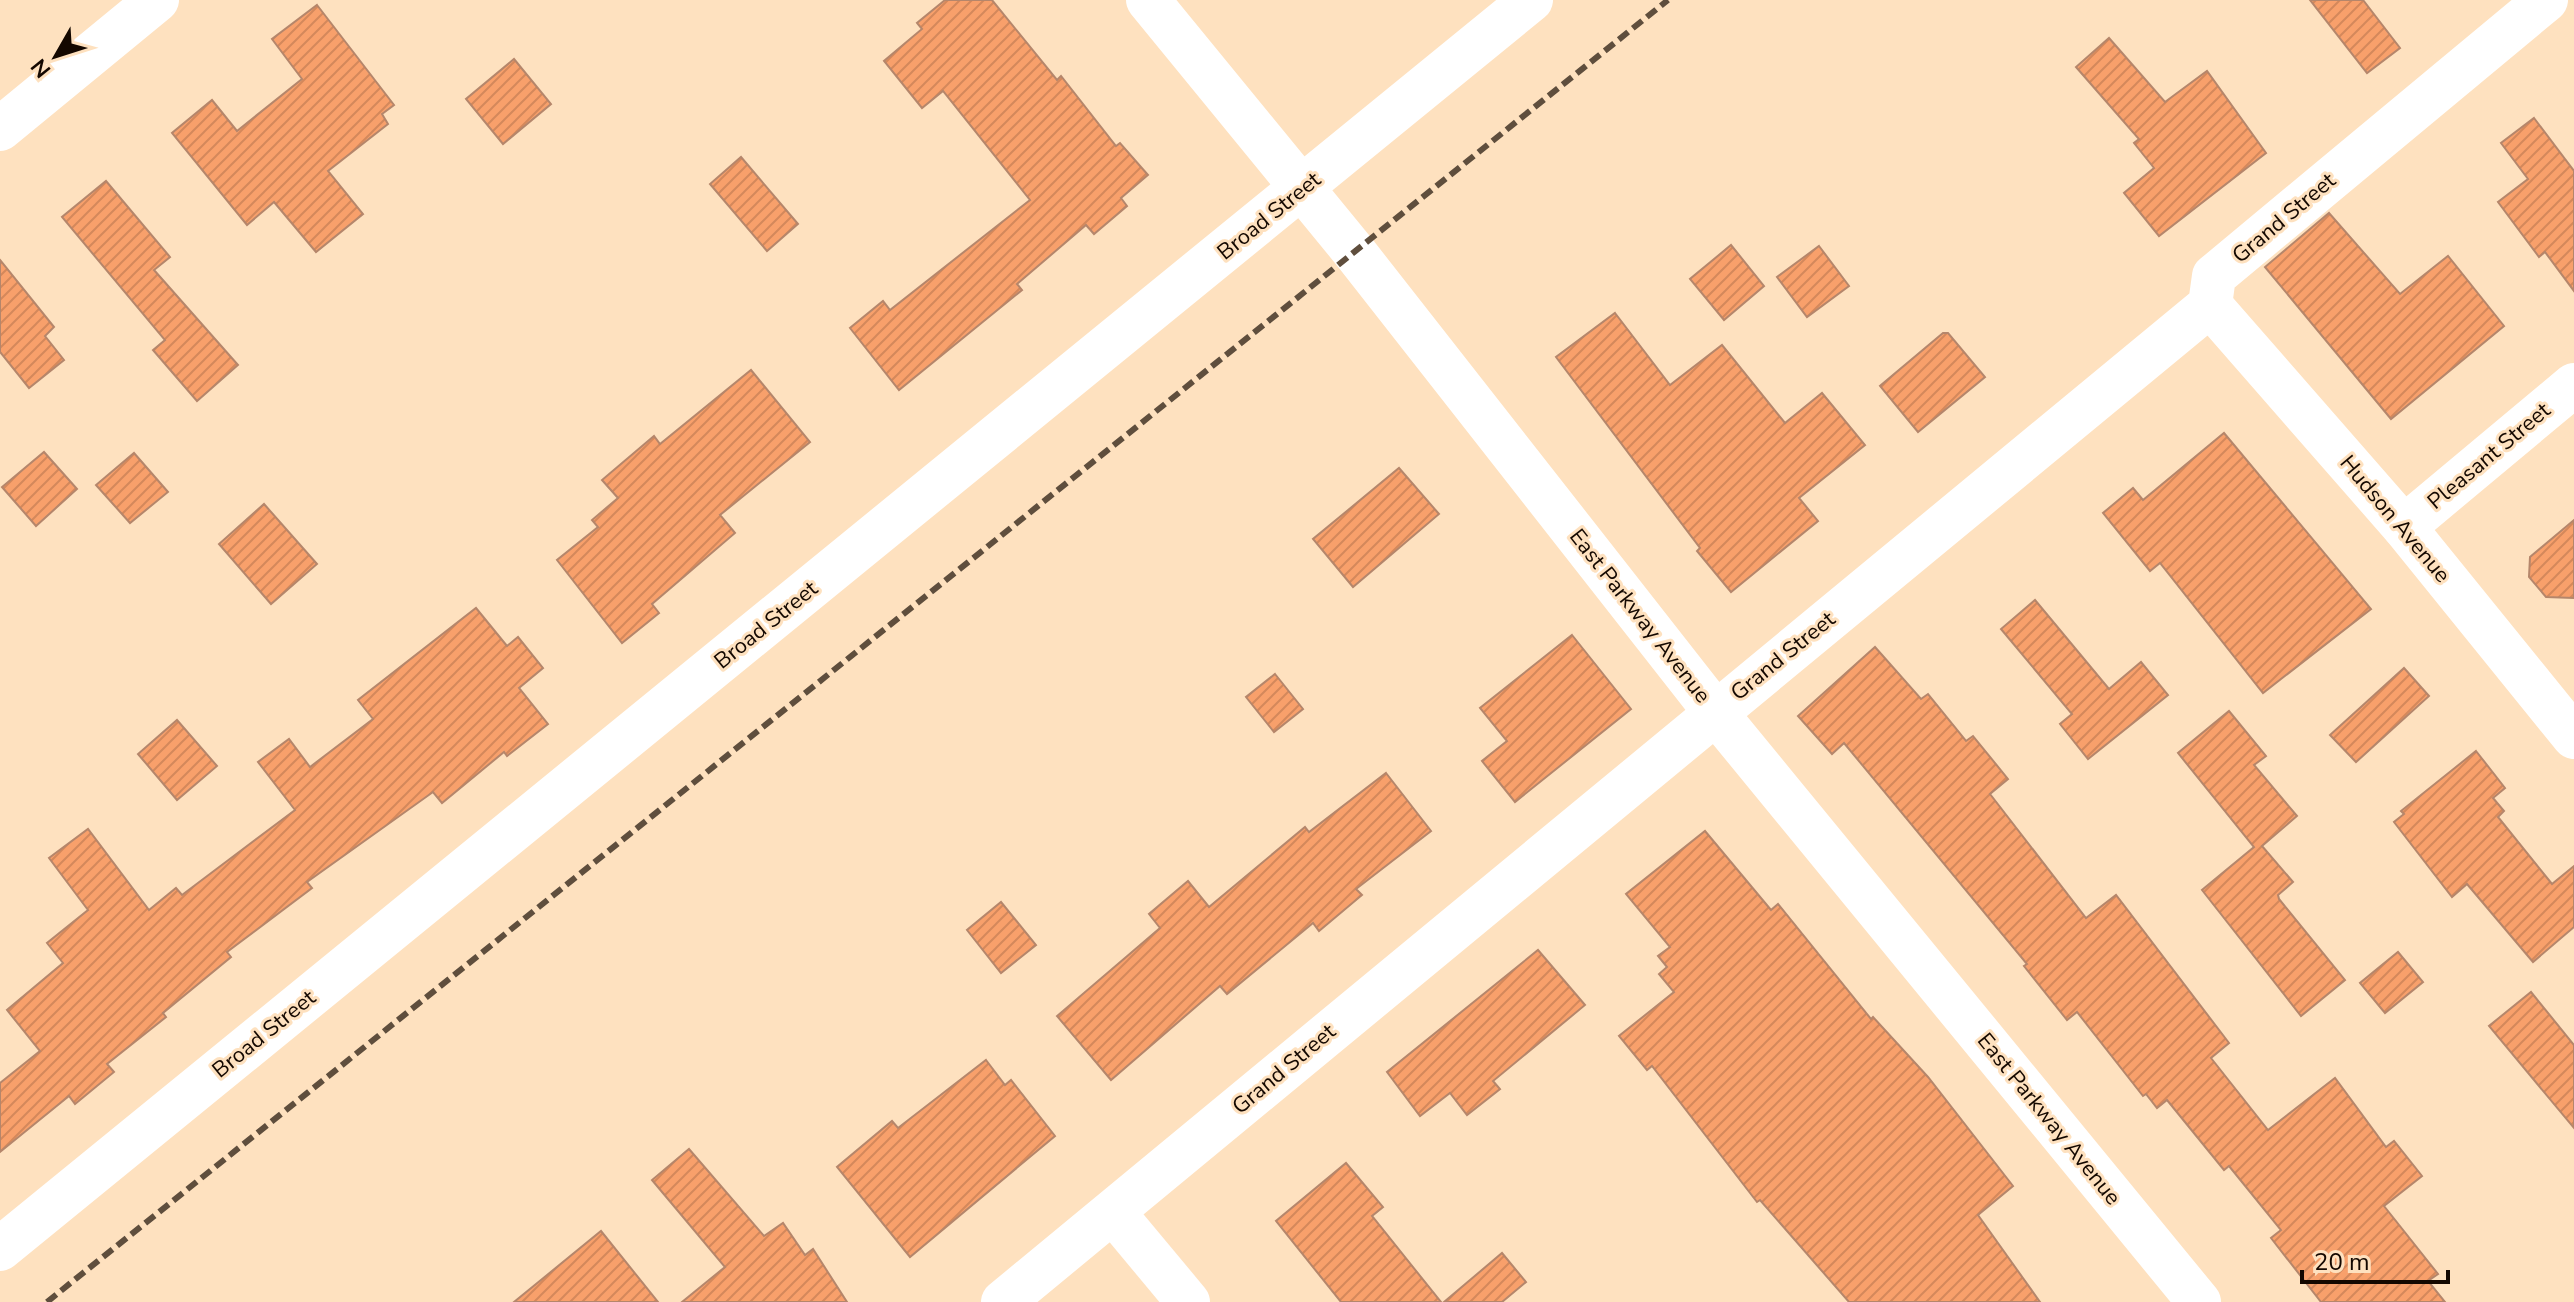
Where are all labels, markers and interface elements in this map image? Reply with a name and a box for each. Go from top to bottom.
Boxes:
north arrow [16,16,96,96]
text: N [24,52,58,84]
street label: Broad Street [1211,165,1327,267]
street label: Grand Street [2226,166,2342,270]
street label: Pleasant Street [2421,396,2557,516]
street label: Hudson Avenue [2333,449,2457,589]
street label: East Parkway Avenue [1562,523,1718,709]
street label: Broad Street [708,574,824,676]
street label: Grand Street [1724,604,1842,707]
street label: Broad Street [206,983,322,1085]
street label: Grand Street [1226,1017,1342,1121]
street label: East Parkway Avenue [1970,1027,2128,1211]
scale bar [2302,1234,2448,1284]
text: 20 m [2314,1246,2370,1278]

